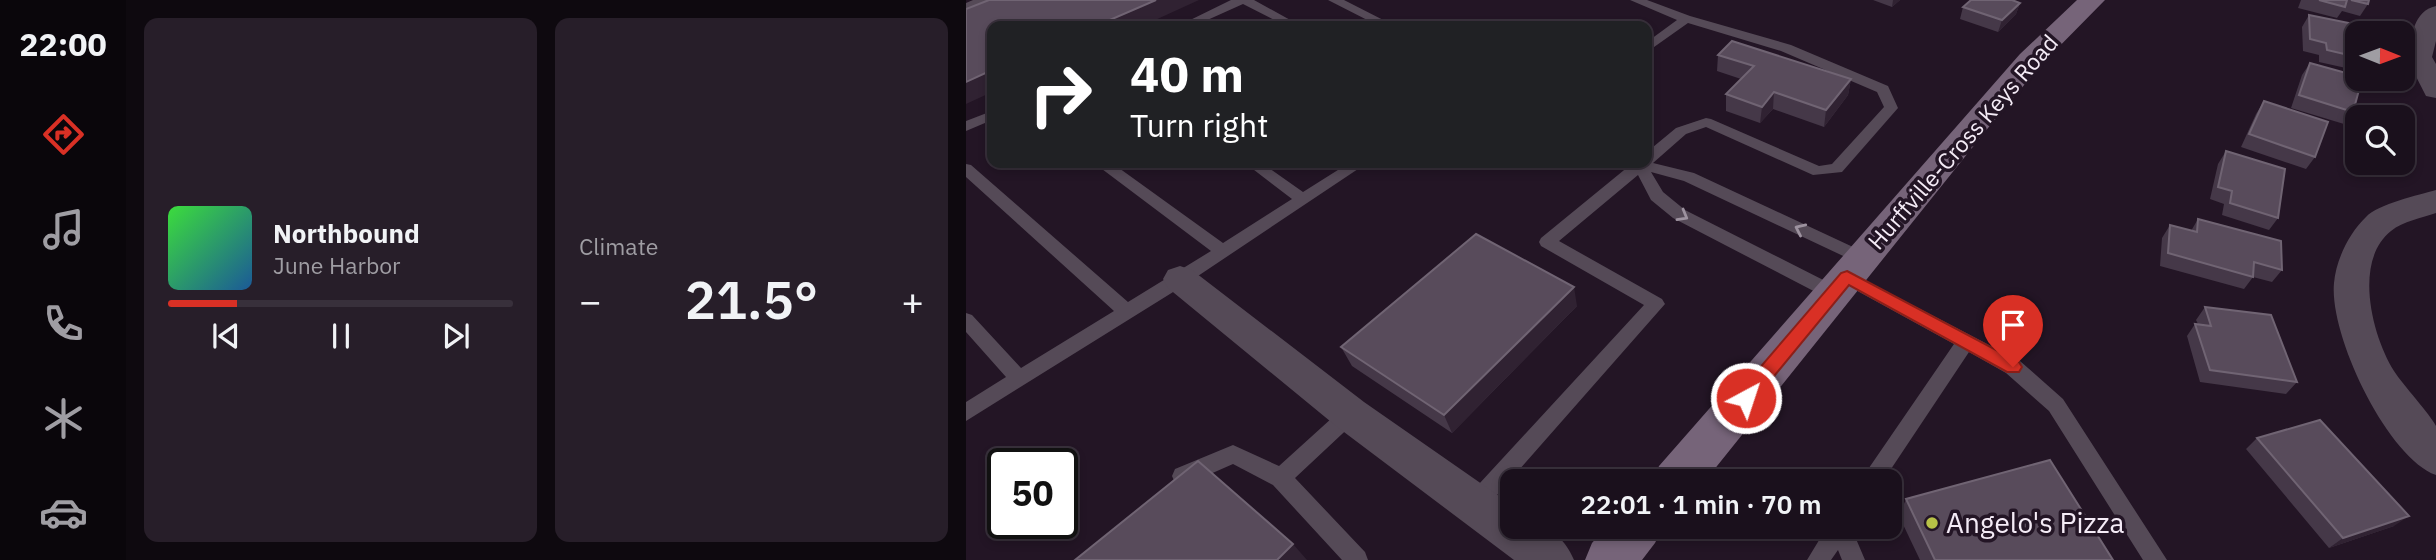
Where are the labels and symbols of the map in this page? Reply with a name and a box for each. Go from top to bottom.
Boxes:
north arrow [2345,21,2415,91]
street label: Hurffville-Cross Keys Road [1861,28,2064,255]
one-way arrow [1676,208,1689,221]
one-way arrow [1795,223,1807,237]
pin [1983,295,2043,367]
position arrow [1709,361,1783,435]
speed limit sign: 50 [987,448,1078,539]
place label: Angelo's Pizza [1946,504,2125,541]
marker: Angelo's Pizza [1924,515,1940,531]

